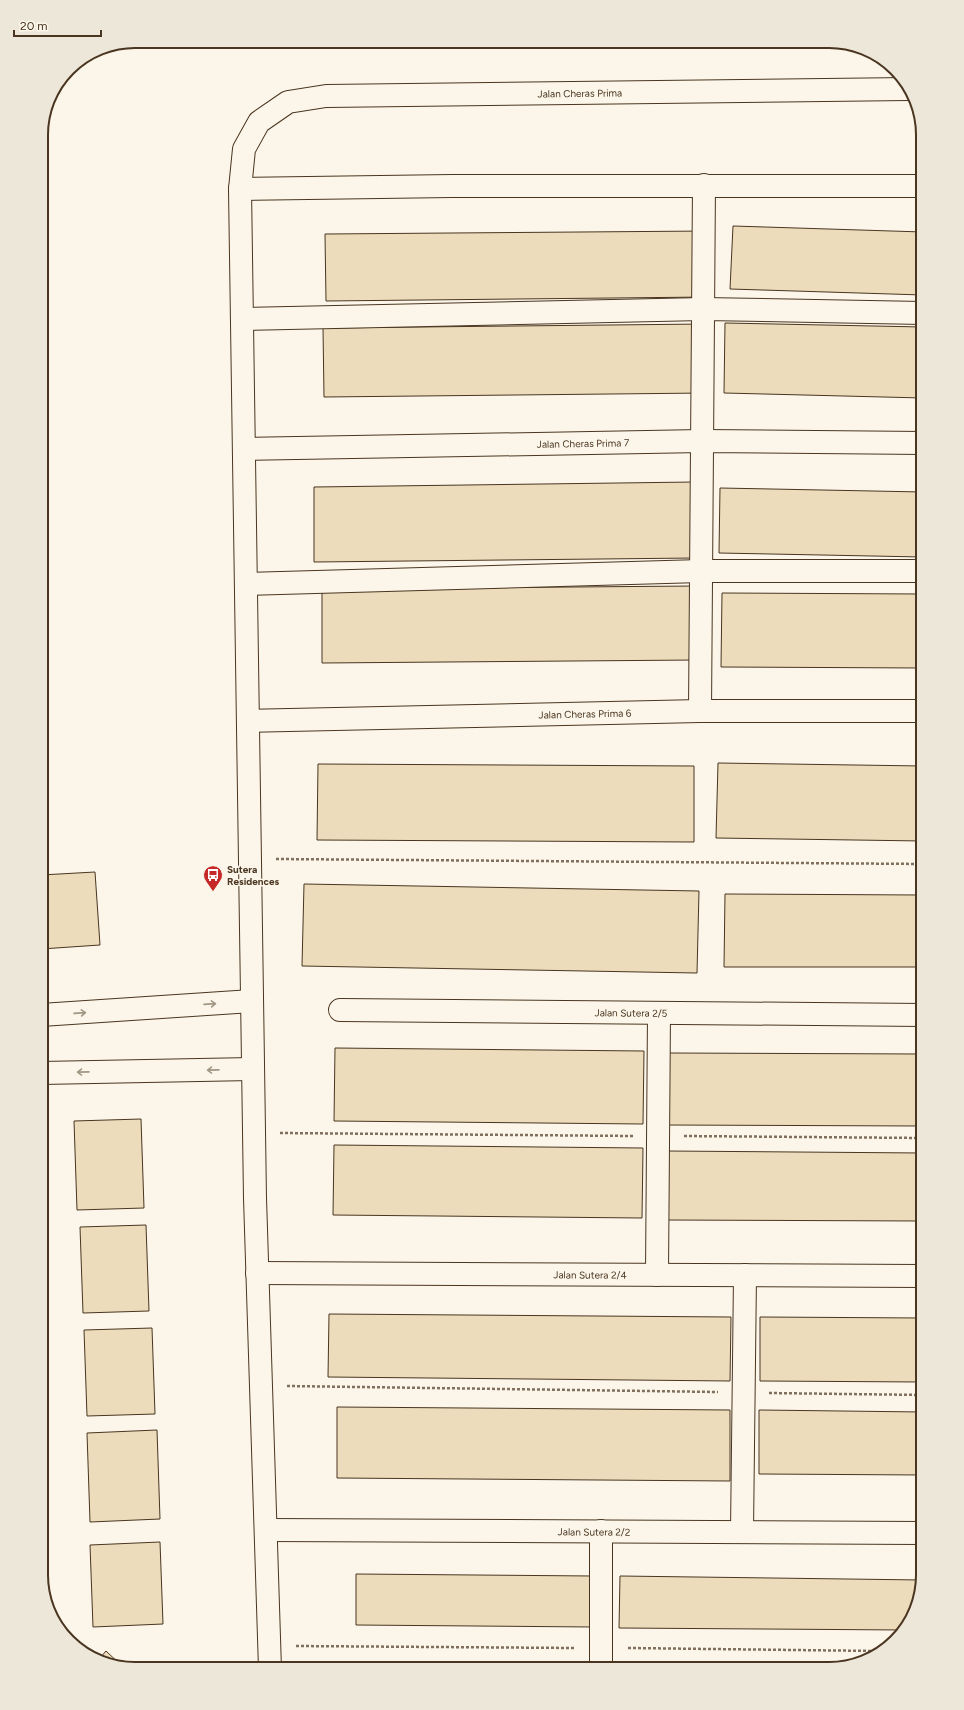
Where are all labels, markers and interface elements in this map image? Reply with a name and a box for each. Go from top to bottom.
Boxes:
scale bar [14,12,101,38]
text: 20 m [20,19,48,33]
street label: Jalan Cheras Prima [537,86,622,100]
street label: Jalan Cheras Prima 7 [537,436,630,451]
street label: Jalan Cheras Prima 6 [538,707,632,722]
place label: Sutera Residences [227,863,279,888]
bus stop icon: Sutera Residences [202,864,224,892]
one-way arrow [203,1000,216,1007]
street label: Jalan Sutera 2/5 [595,1006,668,1020]
one-way arrow [73,1009,86,1016]
one-way arrow [207,1066,220,1074]
one-way arrow [77,1068,90,1076]
street label: Jalan Sutera 2/4 [553,1268,627,1282]
street label: Jalan Sutera 2/2 [558,1525,630,1539]

